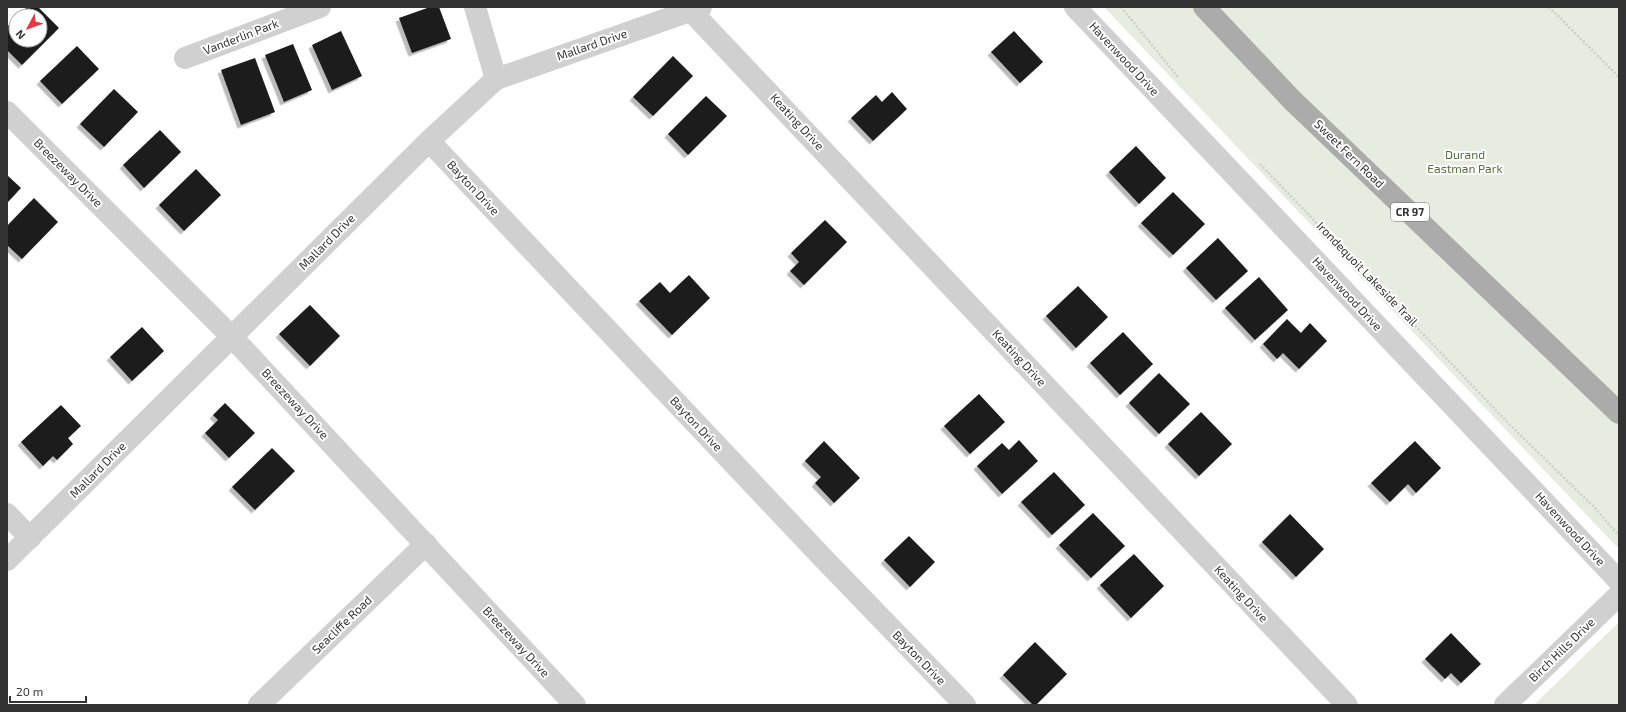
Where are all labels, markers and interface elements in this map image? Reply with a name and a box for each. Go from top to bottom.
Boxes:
north arrow [8,8,48,48]
street label: Vanderlin Park [201,15,280,57]
street label: Havenwood Drive [1087,18,1163,98]
street label: Mallard Drive [555,25,629,63]
text: N [13,28,28,42]
street label: Keating Drive [768,90,828,153]
street label: Sweet Fern Road [1312,116,1387,190]
street label: Breezeway Drive [32,135,106,209]
park label: Durand Eastman Park [1427,147,1503,175]
street label: Bayton Drive [445,157,503,218]
road number: CR 97 [1391,203,1429,221]
street label: Mallard Drive [295,210,357,272]
street label: Irondequoit Lakeside Trail [1314,218,1421,329]
street label: Havenwood Drive [1310,253,1386,333]
street label: Keating Drive [990,326,1050,389]
street label: Breezeway Drive [260,365,332,441]
street label: Bayton Drive [668,393,726,454]
street label: Mallard Drive [66,438,128,500]
street label: Havenwood Drive [1533,488,1609,568]
street label: Keating Drive [1212,562,1272,625]
street label: Seacliffe Road [309,592,374,656]
street label: Breezeway Drive [481,603,553,679]
street label: Birch Hills Drive [1526,614,1597,684]
street label: Bayton Drive [890,627,949,687]
scale bar [10,678,86,704]
text: 20 m [16,684,43,698]

